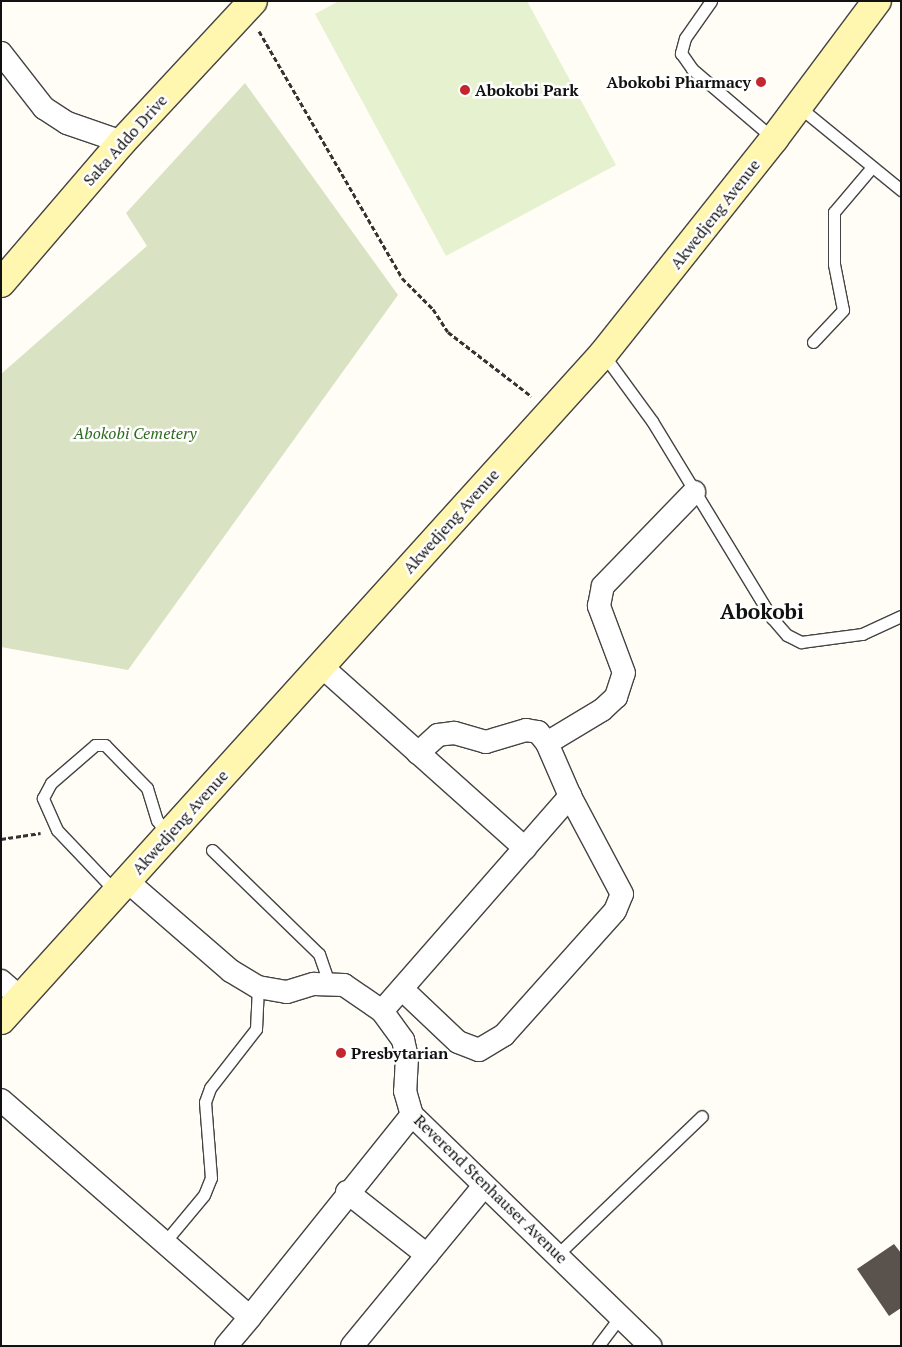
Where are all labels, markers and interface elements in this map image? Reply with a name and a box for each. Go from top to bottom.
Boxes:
place label: Abokobi Pharmacy [607,72,751,92]
marker: Abokobi Pharmacy [755,76,767,88]
place label: Abokobi Park [475,80,578,100]
marker: Abokobi Park [459,84,471,96]
street label: Saka Addo Drive [79,90,171,190]
street label: Akwedjeng Avenue [666,155,764,273]
park label: Abokobi Cemetery [73,423,197,443]
street label: Akwedjeng Avenue [399,465,503,577]
district label: Abokobi [720,598,804,624]
street label: Akwedjeng Avenue [128,766,232,878]
place label: Presbytarian [351,1043,448,1063]
marker: Presbytarian [335,1047,347,1059]
street label: Reverend Stenhauser Avenue [410,1111,572,1267]

